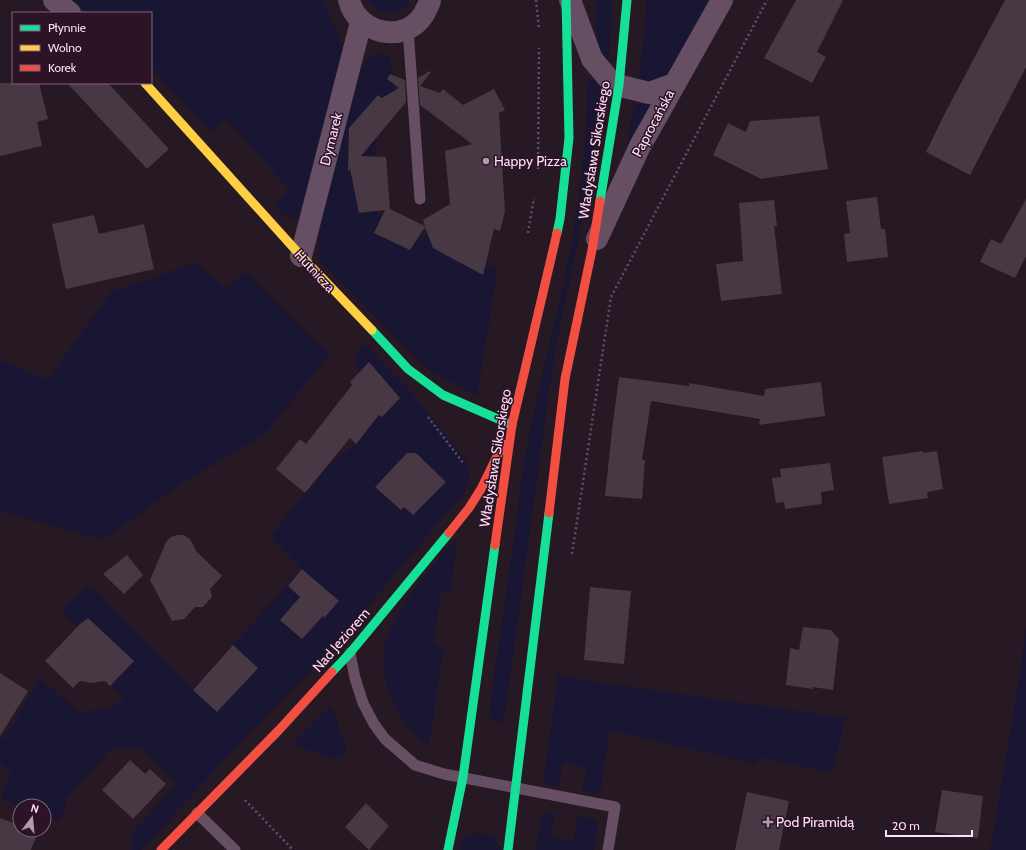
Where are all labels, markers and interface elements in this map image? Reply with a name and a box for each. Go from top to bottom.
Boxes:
legend [12,12,152,84]
text: Płynnie [48,20,86,35]
text: Wolno [48,40,82,55]
text: Korek [48,60,77,75]
street label: Władysława Sikorskiego [574,79,614,220]
street label: Paprocańska [628,86,678,160]
street label: Dymarek [316,110,346,167]
place label: Happy Pizza [494,152,567,170]
marker: Happy Pizza [481,156,491,166]
street label: Hutnicza [291,246,340,296]
street label: Władysława Sikorskiego [475,387,515,528]
street label: Nad Jeziorem [308,604,374,676]
north arrow [12,798,52,838]
text: N [29,801,40,816]
scale bar [886,812,972,838]
place label: Pod Piramidą [776,813,854,831]
marker: Pod Piramidą [763,817,773,827]
text: 20 m [892,818,920,833]

